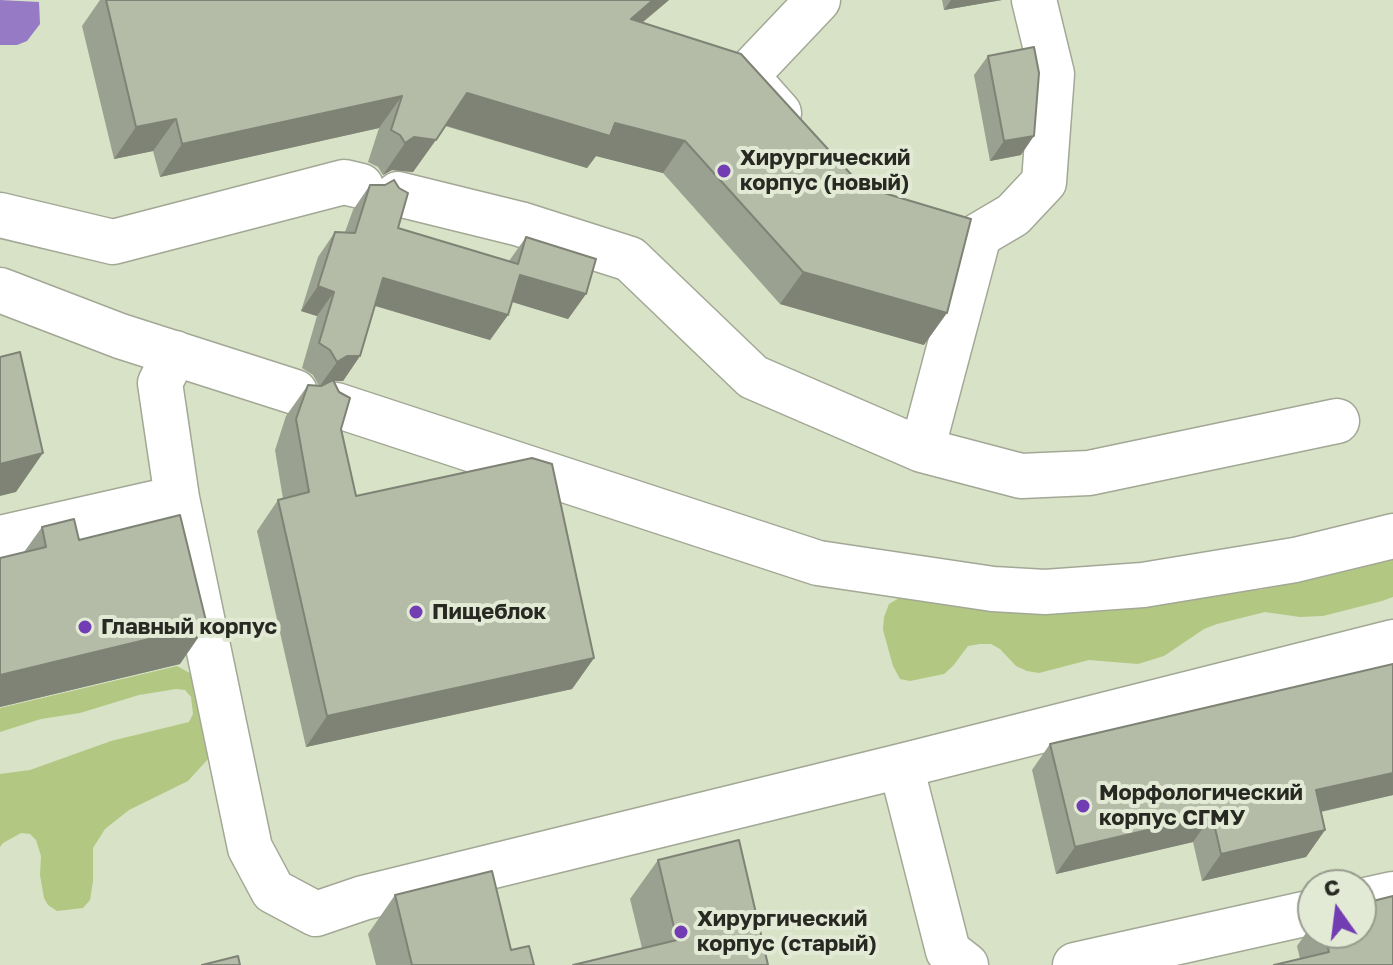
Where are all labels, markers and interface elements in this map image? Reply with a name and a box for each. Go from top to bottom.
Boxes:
place label: Хирургический корпус (новый) [740,145,911,196]
marker: Хирургический корпус (новый) [715,162,733,180]
place label: Пищеблок [432,599,546,625]
marker: Пищеблок [407,603,425,621]
place label: Главный корпус [101,614,277,640]
marker: Главный корпус [76,618,94,636]
place label: Морфологический корпус СГМУ [1099,780,1303,832]
marker: Морфологический корпус СГМУ [1074,797,1092,815]
north arrow [1297,869,1377,949]
text: С [1321,872,1342,902]
place label: Хирургический корпус (старый) [697,906,877,958]
marker: Хирургический корпус (старый) [672,923,690,941]

